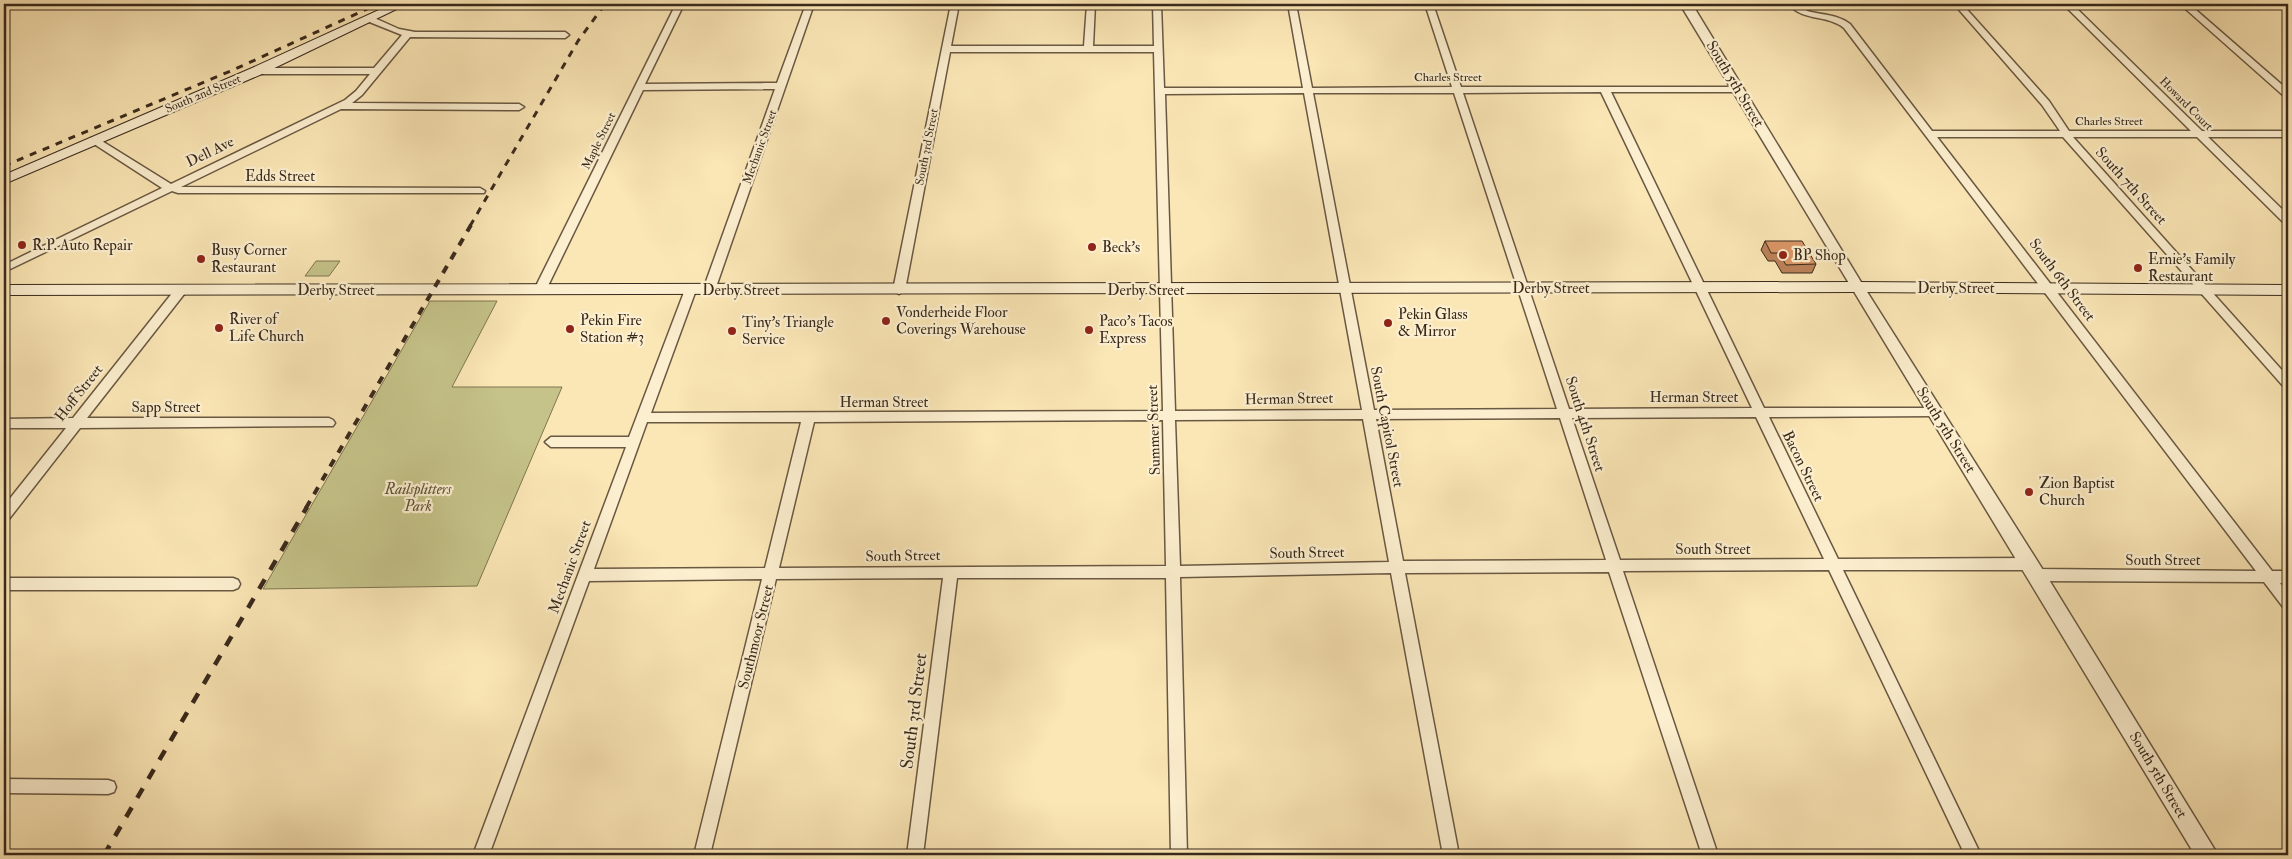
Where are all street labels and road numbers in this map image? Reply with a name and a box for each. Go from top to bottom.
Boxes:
street label: South 5th Street [1702,37,1768,131]
street label: Charles Street [1414,70,1482,85]
street label: South 2nd Street [163,71,243,117]
street label: Howard Court [2156,74,2216,134]
street label: South 3rd Street [912,107,942,187]
street label: Mechanic Street [740,108,780,186]
street label: Maple Street [579,110,619,172]
street label: Charles Street [2075,114,2143,129]
street label: Dell Ave [183,132,237,172]
street label: South 7th Street [2091,143,2171,229]
street label: Edds Street [245,167,315,186]
street label: South 6th Street [2025,235,2099,325]
street label: Derby Street [1512,279,1590,298]
street label: Derby Street [1917,279,1995,298]
street label: Derby Street [297,281,375,300]
street label: Derby Street [702,281,780,300]
street label: Derby Street [1107,281,1185,300]
street label: Hoff Street [51,361,107,425]
street label: South Capitol Street [1365,365,1408,489]
street label: South 4th Street [1561,374,1609,474]
street label: South 5th Street [1912,383,1980,477]
street label: Summer Street [1143,384,1165,476]
street label: Herman Street [1650,388,1739,407]
street label: Herman Street [1244,389,1334,409]
street label: Herman Street [840,393,929,412]
street label: Sapp Street [132,398,201,418]
street label: Bacon Street [1778,428,1828,505]
street label: Mechanic Street [544,518,596,616]
street label: South Street [1675,540,1751,559]
street label: South Street [1269,543,1345,563]
street label: South Street [865,546,941,566]
street label: South Street [2125,551,2201,570]
street label: Southmoor Street [734,583,778,691]
street label: South 3rd Street [895,652,933,770]
street label: South 5th Street [2125,728,2191,822]

